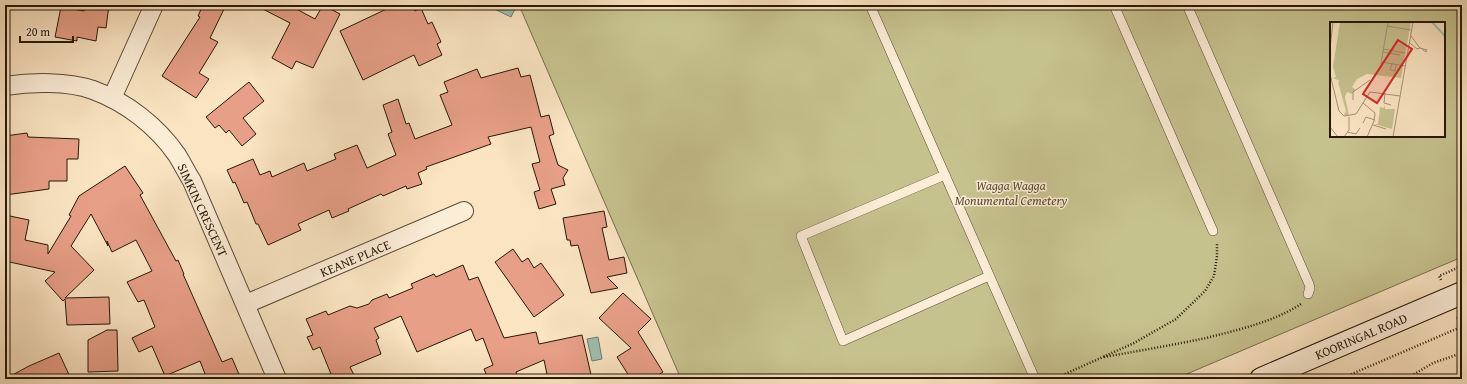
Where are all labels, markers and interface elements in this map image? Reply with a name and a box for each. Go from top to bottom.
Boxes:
scale bar [20,18,73,44]
inset map [1330,22,1445,137]
text: 20 m [26,23,50,40]
street label: SIMKIN CRESCENT [173,160,233,261]
park label: Wagga Wagga Monumental Cemetery [955,176,1067,210]
street label: KEANE PLACE [317,235,394,282]
street label: KOORINGAL ROAD [1312,308,1410,364]

